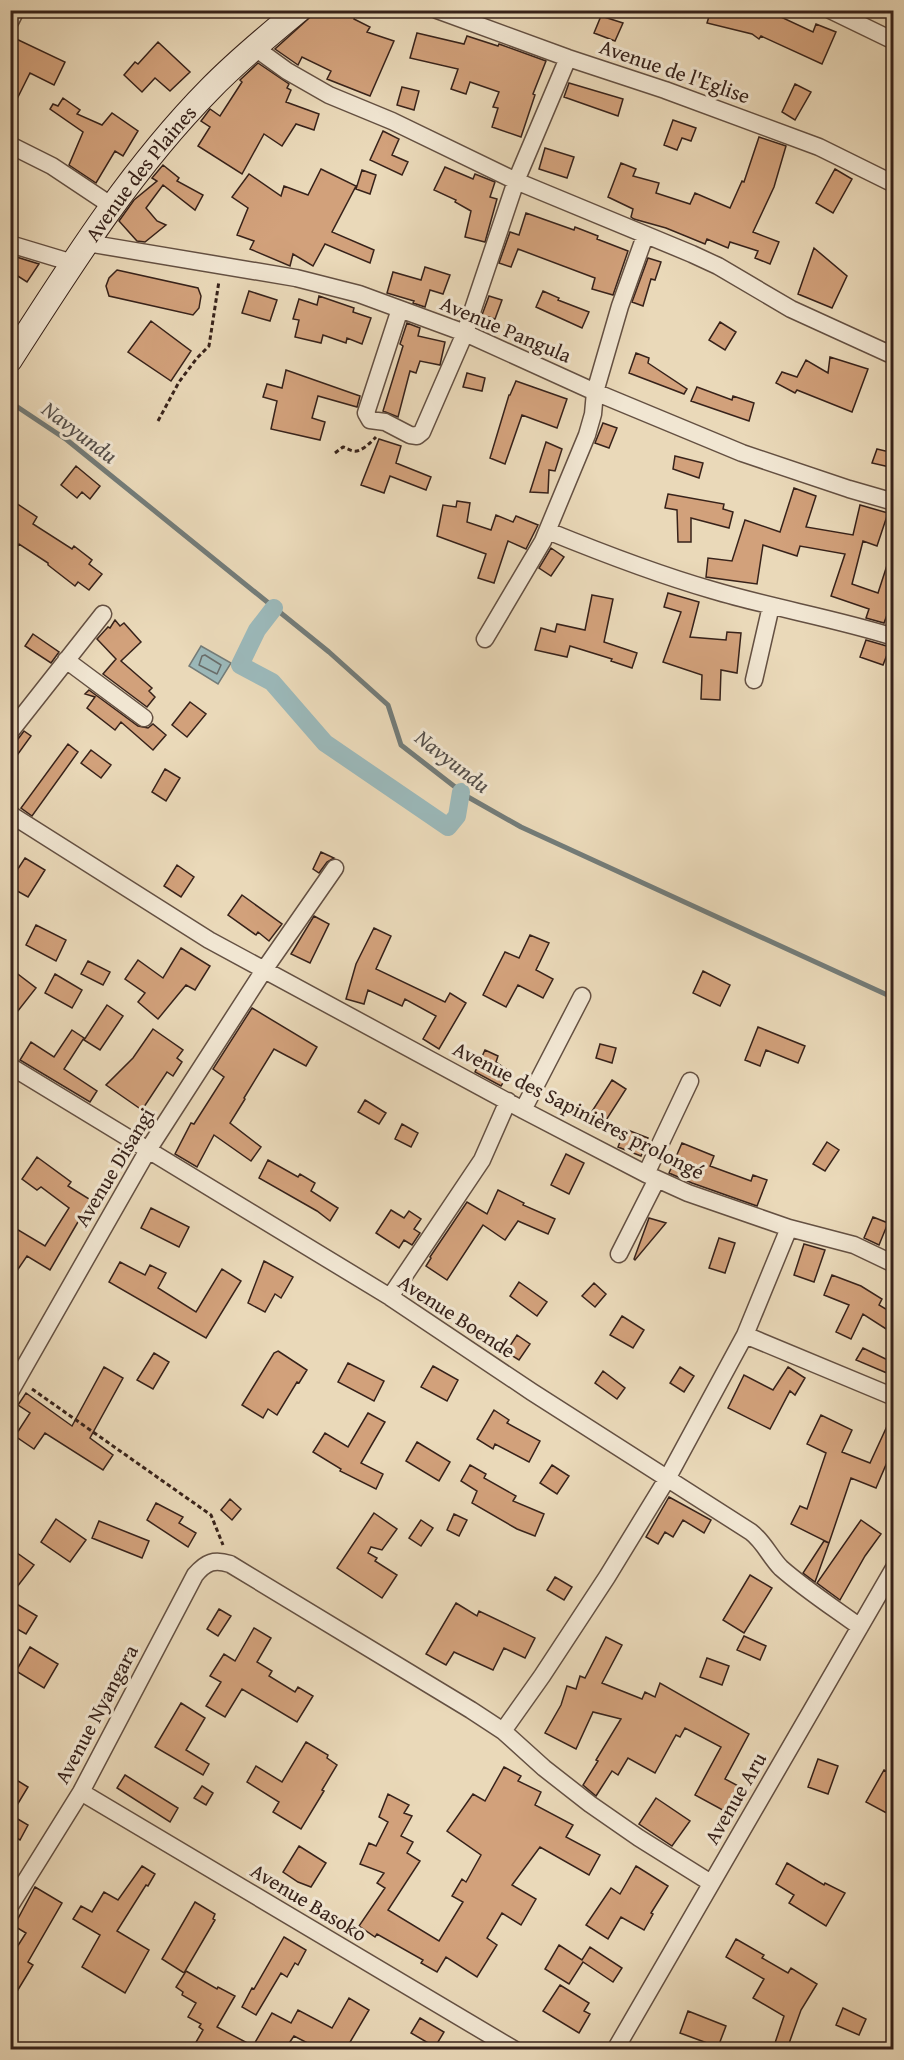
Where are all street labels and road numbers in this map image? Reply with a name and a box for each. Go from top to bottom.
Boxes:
street label: Avenue de l'Eglise [596,31,754,111]
street label: Avenue des Plaines [77,98,203,248]
street label: Avenue Pangula [436,287,576,371]
street label: Avenue des Sapinières prolongé [448,1033,710,1187]
street label: Avenue Disangi [66,1101,162,1233]
street label: Avenue Boende [392,1266,522,1366]
street label: Avenue Nyangara [46,1639,146,1789]
street label: Avenue Aru [696,1746,774,1850]
street label: Avenue Basoko [245,1855,373,1949]

